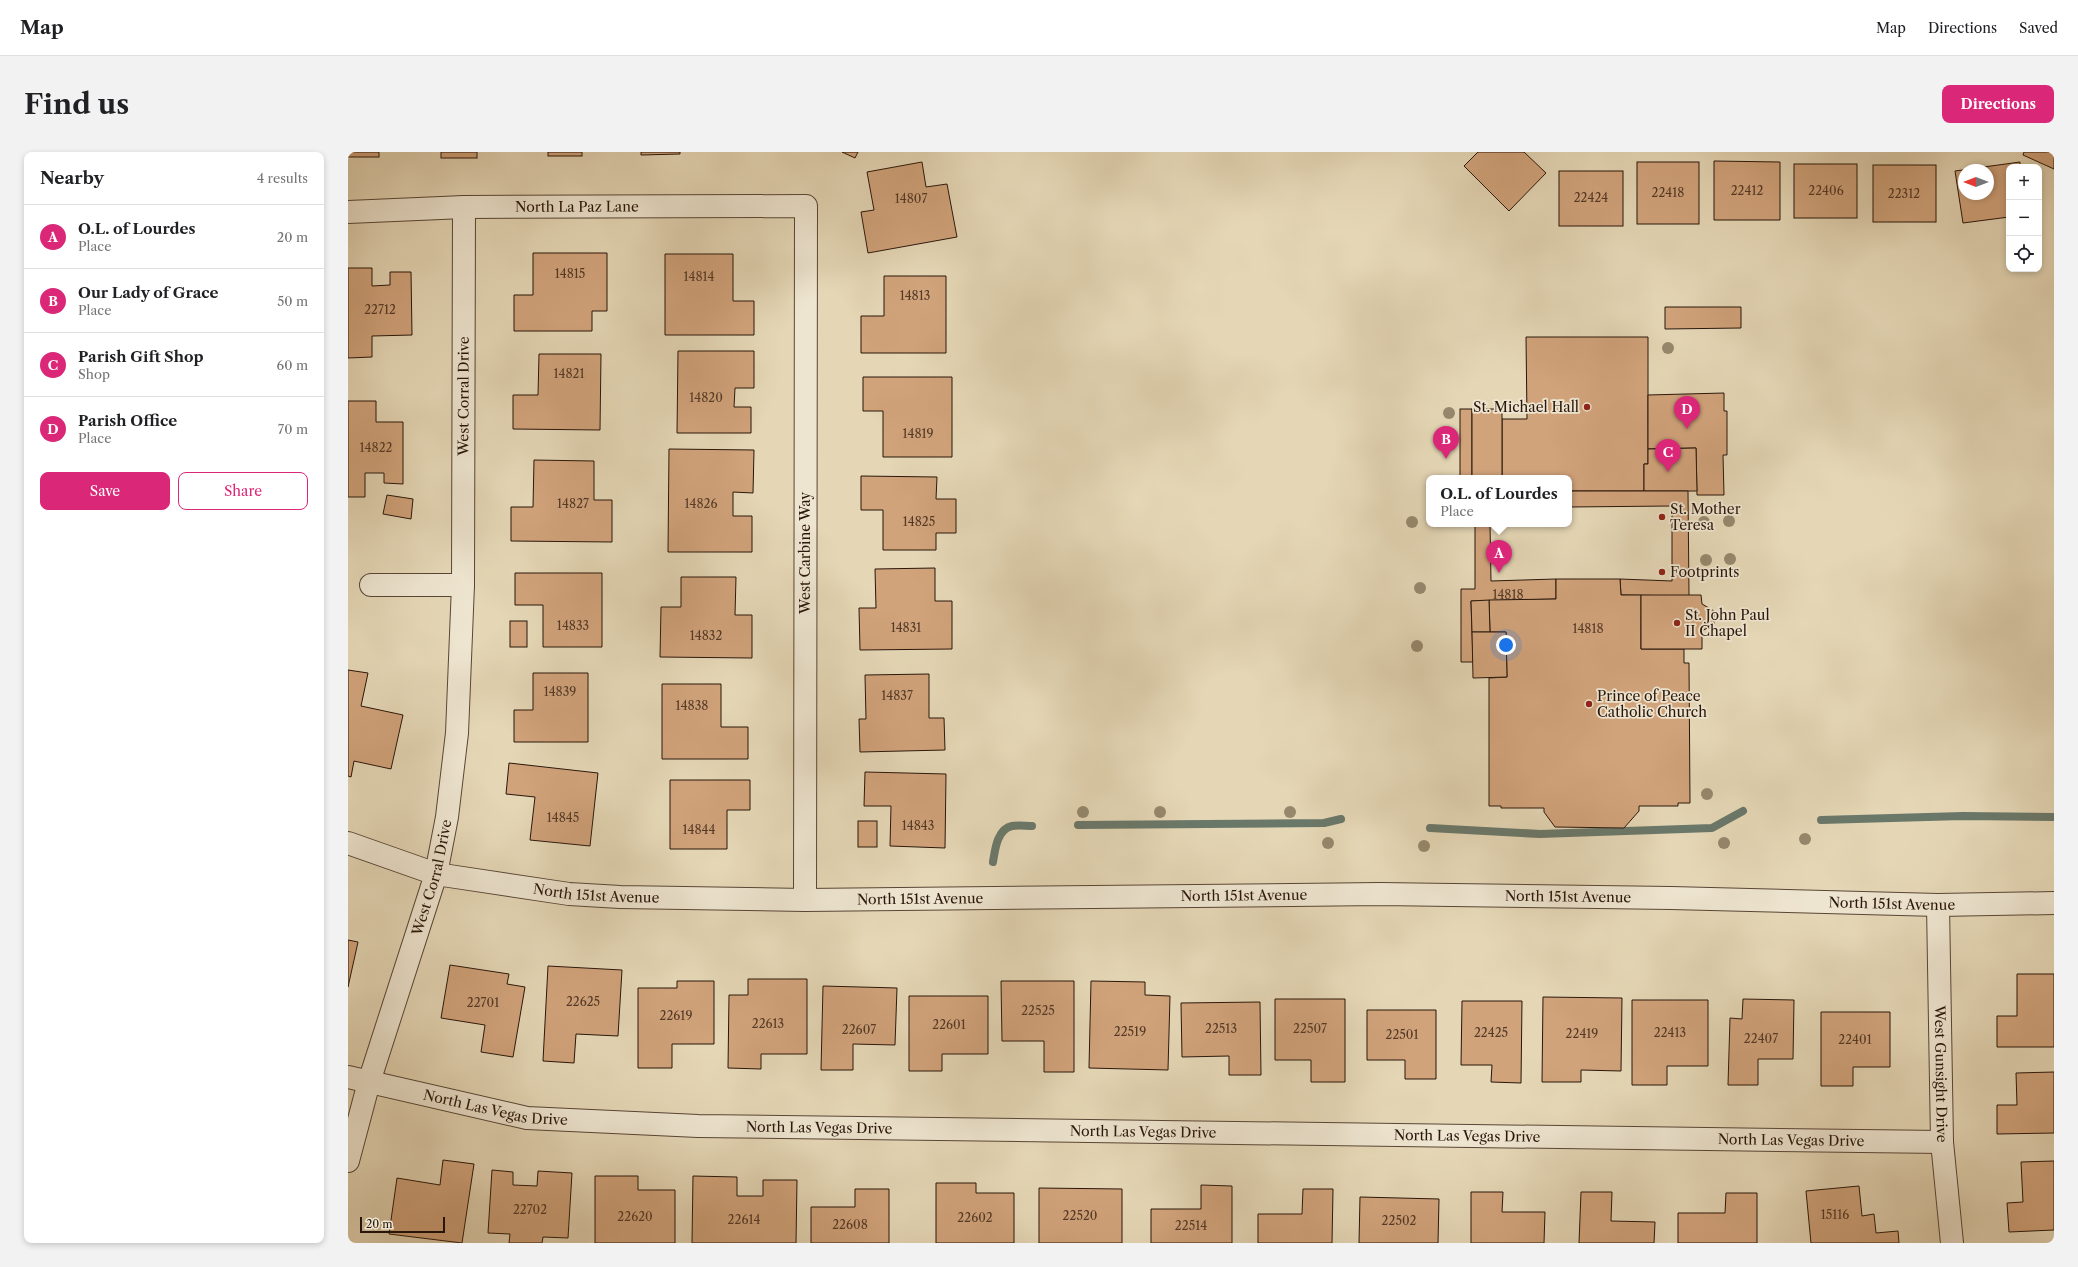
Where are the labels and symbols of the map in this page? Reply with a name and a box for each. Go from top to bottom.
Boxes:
north arrow [1958,164,1994,200]
house number: 22412 [1731,183,1763,198]
house number: 22406 [1808,183,1844,198]
house number: 22418 [1652,185,1684,200]
house number: 22312 [1888,186,1920,201]
house number: 22424 [1574,190,1608,205]
house number: 14807 [895,191,927,206]
street label: North La Paz Lane [515,197,639,216]
house number: 14815 [555,266,585,281]
house number: 14814 [683,269,715,284]
house number: 14813 [900,288,930,303]
house number: 22712 [364,302,396,317]
street label: West Corral Drive [454,336,473,457]
house number: 14821 [553,366,585,381]
house number: 14820 [689,390,723,405]
pin: D [1674,396,1700,429]
place label: St. Michael Hall [1473,398,1579,416]
marker: St. Michael Hall [1582,402,1592,412]
house number: 14819 [902,426,934,441]
pin: B [1433,426,1459,459]
pin: C [1655,439,1681,472]
house number: 14822 [360,440,393,455]
street label: West Carbine Way [796,492,814,615]
house number: 14827 [557,496,589,511]
house number: 14826 [684,496,718,511]
place label: St. Mother Teresa [1670,500,1741,534]
marker: St. Mother Teresa [1657,512,1667,522]
house number: 14825 [903,514,935,529]
pin: A [1486,540,1512,573]
place label: Footprints [1670,563,1739,581]
marker: Footprints [1657,567,1667,577]
house number: 14818 [1492,587,1524,602]
place label: St. John Paul II Chapel [1685,606,1770,640]
house number: 14833 [557,618,589,633]
marker: St. John Paul II Chapel [1672,618,1682,628]
house number: 14831 [891,620,921,635]
house number: 14818 [1572,621,1604,636]
house number: 14832 [690,628,722,643]
your location [1496,635,1516,655]
house number: 14839 [544,684,576,699]
place label: Prince of Peace Catholic Church [1597,687,1707,721]
house number: 14837 [881,688,913,703]
house number: 14838 [676,698,708,713]
marker: Prince of Peace Catholic Church [1584,699,1594,709]
house number: 14845 [547,810,579,825]
street label: West Corral Drive [407,818,455,939]
house number: 14843 [902,818,934,833]
house number: 14844 [683,822,716,837]
street label: North 151st Avenue [532,880,660,907]
street label: North 151st Avenue [1181,886,1308,905]
street label: North 151st Avenue [1505,887,1632,906]
street label: North 151st Avenue [857,889,984,908]
street label: North 151st Avenue [1828,893,1956,914]
house number: 22625 [566,994,600,1009]
house number: 22701 [467,995,499,1010]
house number: 22525 [1021,1003,1055,1018]
street label: West Gunsight Drive [1931,1004,1951,1143]
house number: 22619 [660,1008,692,1023]
house number: 22613 [752,1016,784,1031]
house number: 22601 [932,1017,966,1032]
house number: 22513 [1205,1021,1237,1036]
house number: 22507 [1293,1021,1327,1036]
house number: 22607 [842,1022,876,1037]
house number: 22519 [1114,1024,1146,1039]
house number: 22425 [1474,1025,1508,1040]
house number: 22413 [1654,1025,1686,1040]
house number: 22419 [1566,1026,1598,1041]
house number: 22501 [1386,1027,1418,1042]
house number: 22407 [1744,1031,1778,1046]
house number: 22401 [1838,1032,1872,1047]
street label: North Las Vegas Drive [422,1086,568,1129]
street label: North Las Vegas Drive [746,1118,893,1138]
street label: North Las Vegas Drive [1070,1122,1217,1142]
street label: North Las Vegas Drive [1394,1126,1541,1146]
street label: North Las Vegas Drive [1718,1130,1865,1150]
house number: 22702 [513,1202,547,1217]
house number: 15116 [1821,1207,1849,1222]
house number: 22520 [1063,1208,1097,1223]
house number: 22620 [617,1209,653,1224]
house number: 22602 [957,1210,993,1225]
house number: 22614 [728,1212,760,1227]
house number: 22502 [1382,1213,1417,1228]
scale bar [360,1215,445,1234]
house number: 22608 [832,1217,868,1232]
house number: 22514 [1175,1218,1207,1233]

